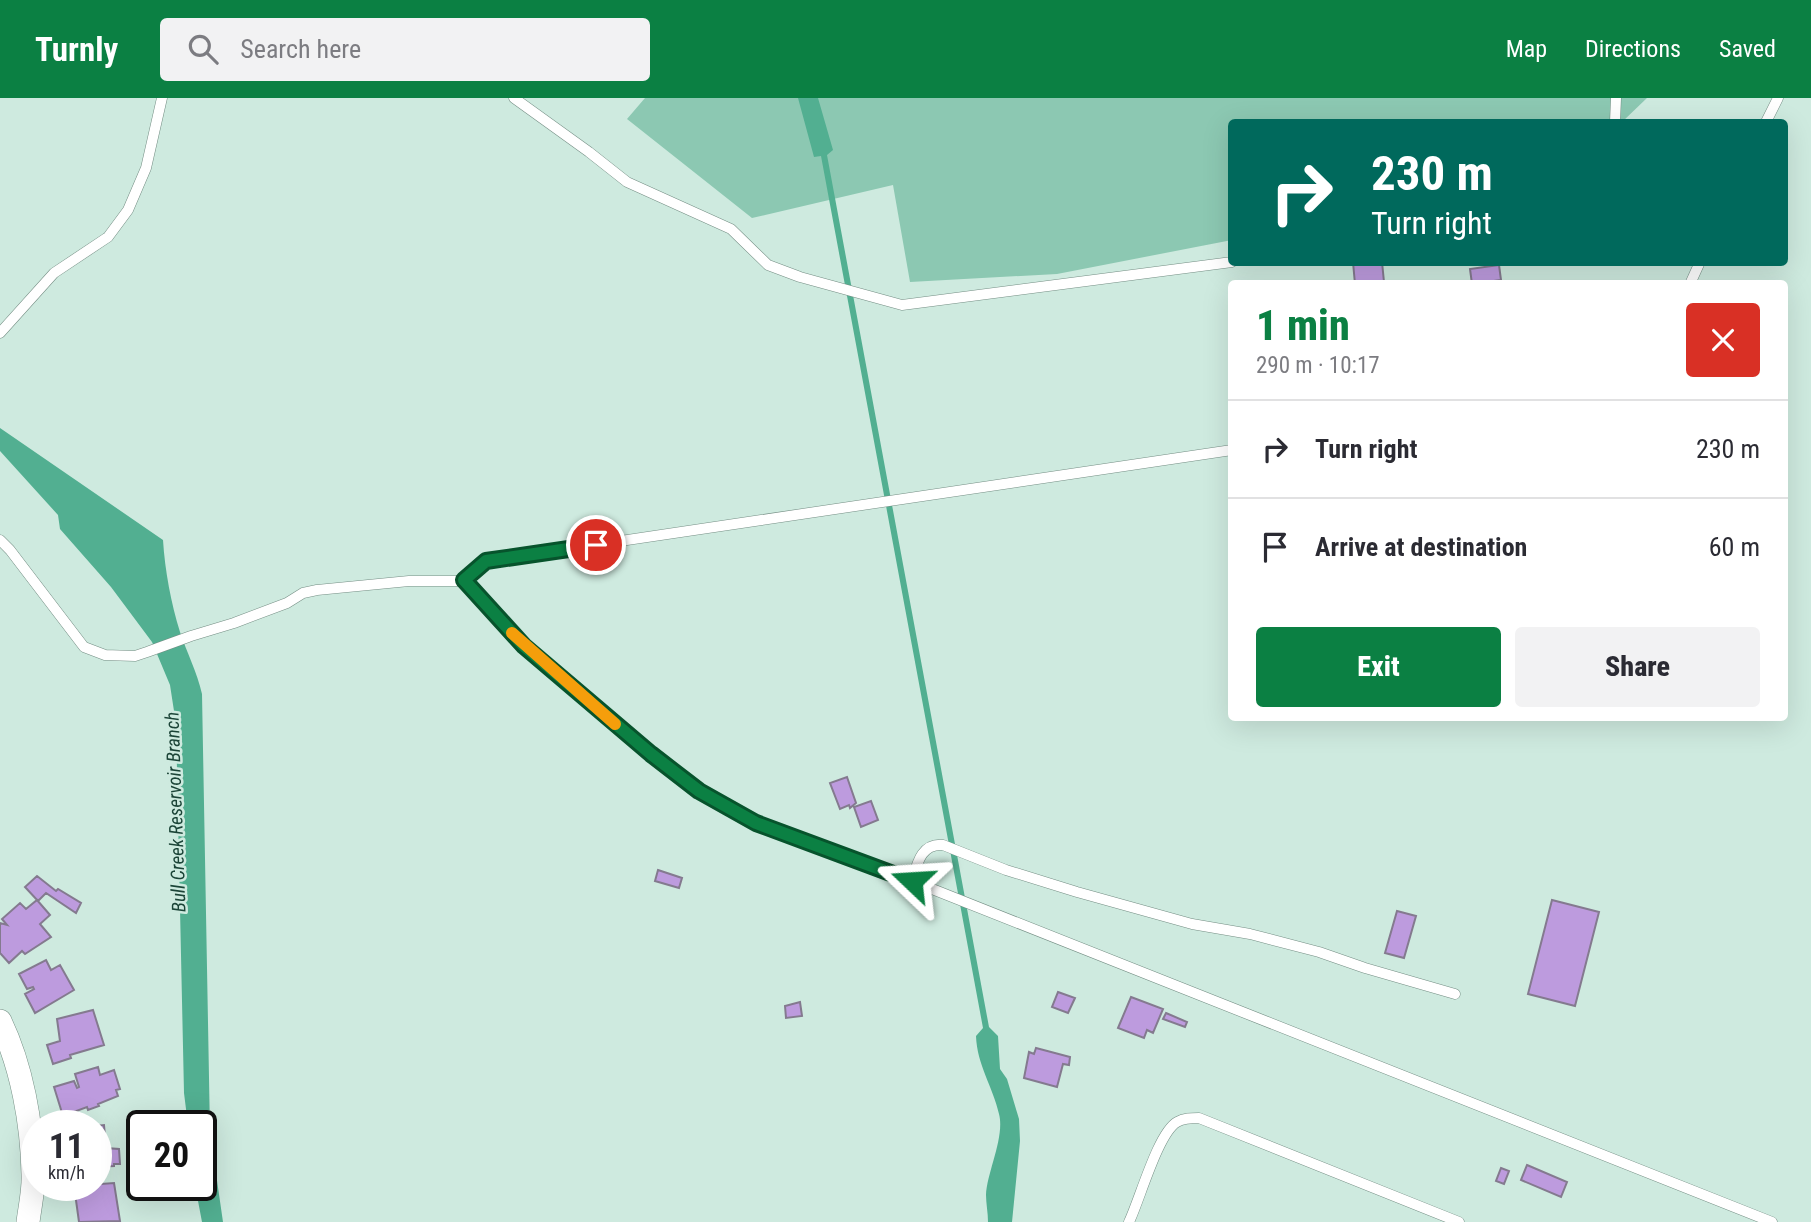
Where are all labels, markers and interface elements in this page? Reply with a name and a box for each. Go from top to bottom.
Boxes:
search box [160,18,650,81]
text: Turnly [35,30,118,69]
icon: search [184,30,222,68]
text: Search here [240,34,361,64]
text: Map [1506,35,1547,63]
text: Directions [1585,35,1681,63]
text: Saved [1719,35,1776,63]
text: 230 m [1371,145,1493,202]
icon: right [1256,147,1347,238]
text: Turn right [1371,204,1492,242]
text: 1 min [1256,301,1350,350]
button: close [1686,303,1760,377]
text: 290 m · 10:17 [1256,352,1380,379]
icon: right [1256,430,1294,468]
text: Turn right [1315,434,1417,464]
text: 230 m [1696,434,1760,464]
pin [566,515,626,575]
icon: arrive [577,526,615,564]
icon: arrive [1256,528,1294,566]
text: Arrive at destination [1315,532,1527,562]
text: 60 m [1709,532,1760,562]
button: Exit [1256,627,1501,707]
button: Share [1515,627,1760,707]
water label: Bull Creek Reservoir Branch [161,711,190,913]
position arrow [875,844,949,918]
speed limit sign: 20 [126,1110,217,1201]
text: 11 [49,1126,84,1167]
text: km/h [48,1162,85,1183]

